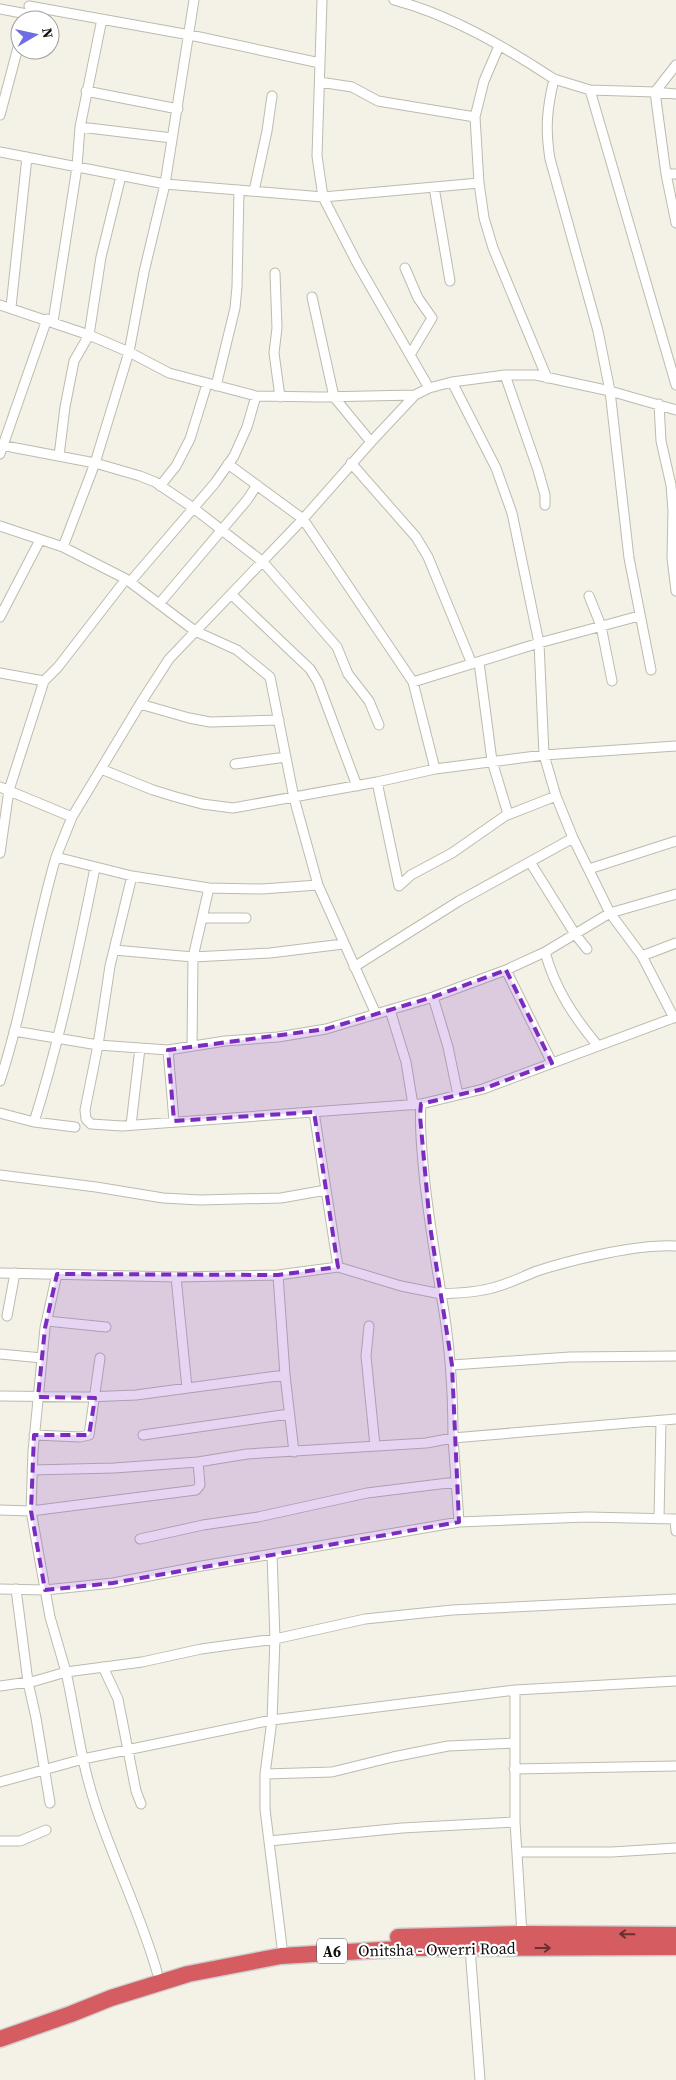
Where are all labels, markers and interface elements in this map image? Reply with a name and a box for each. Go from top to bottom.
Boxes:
north arrow [10,10,60,60]
text: N [37,26,59,40]
one-way arrow [620,1929,636,1939]
street label: Onitsha - Owerri Road [358,1937,516,1961]
road number: A6 [317,1938,347,1964]
one-way arrow [535,1943,551,1953]

